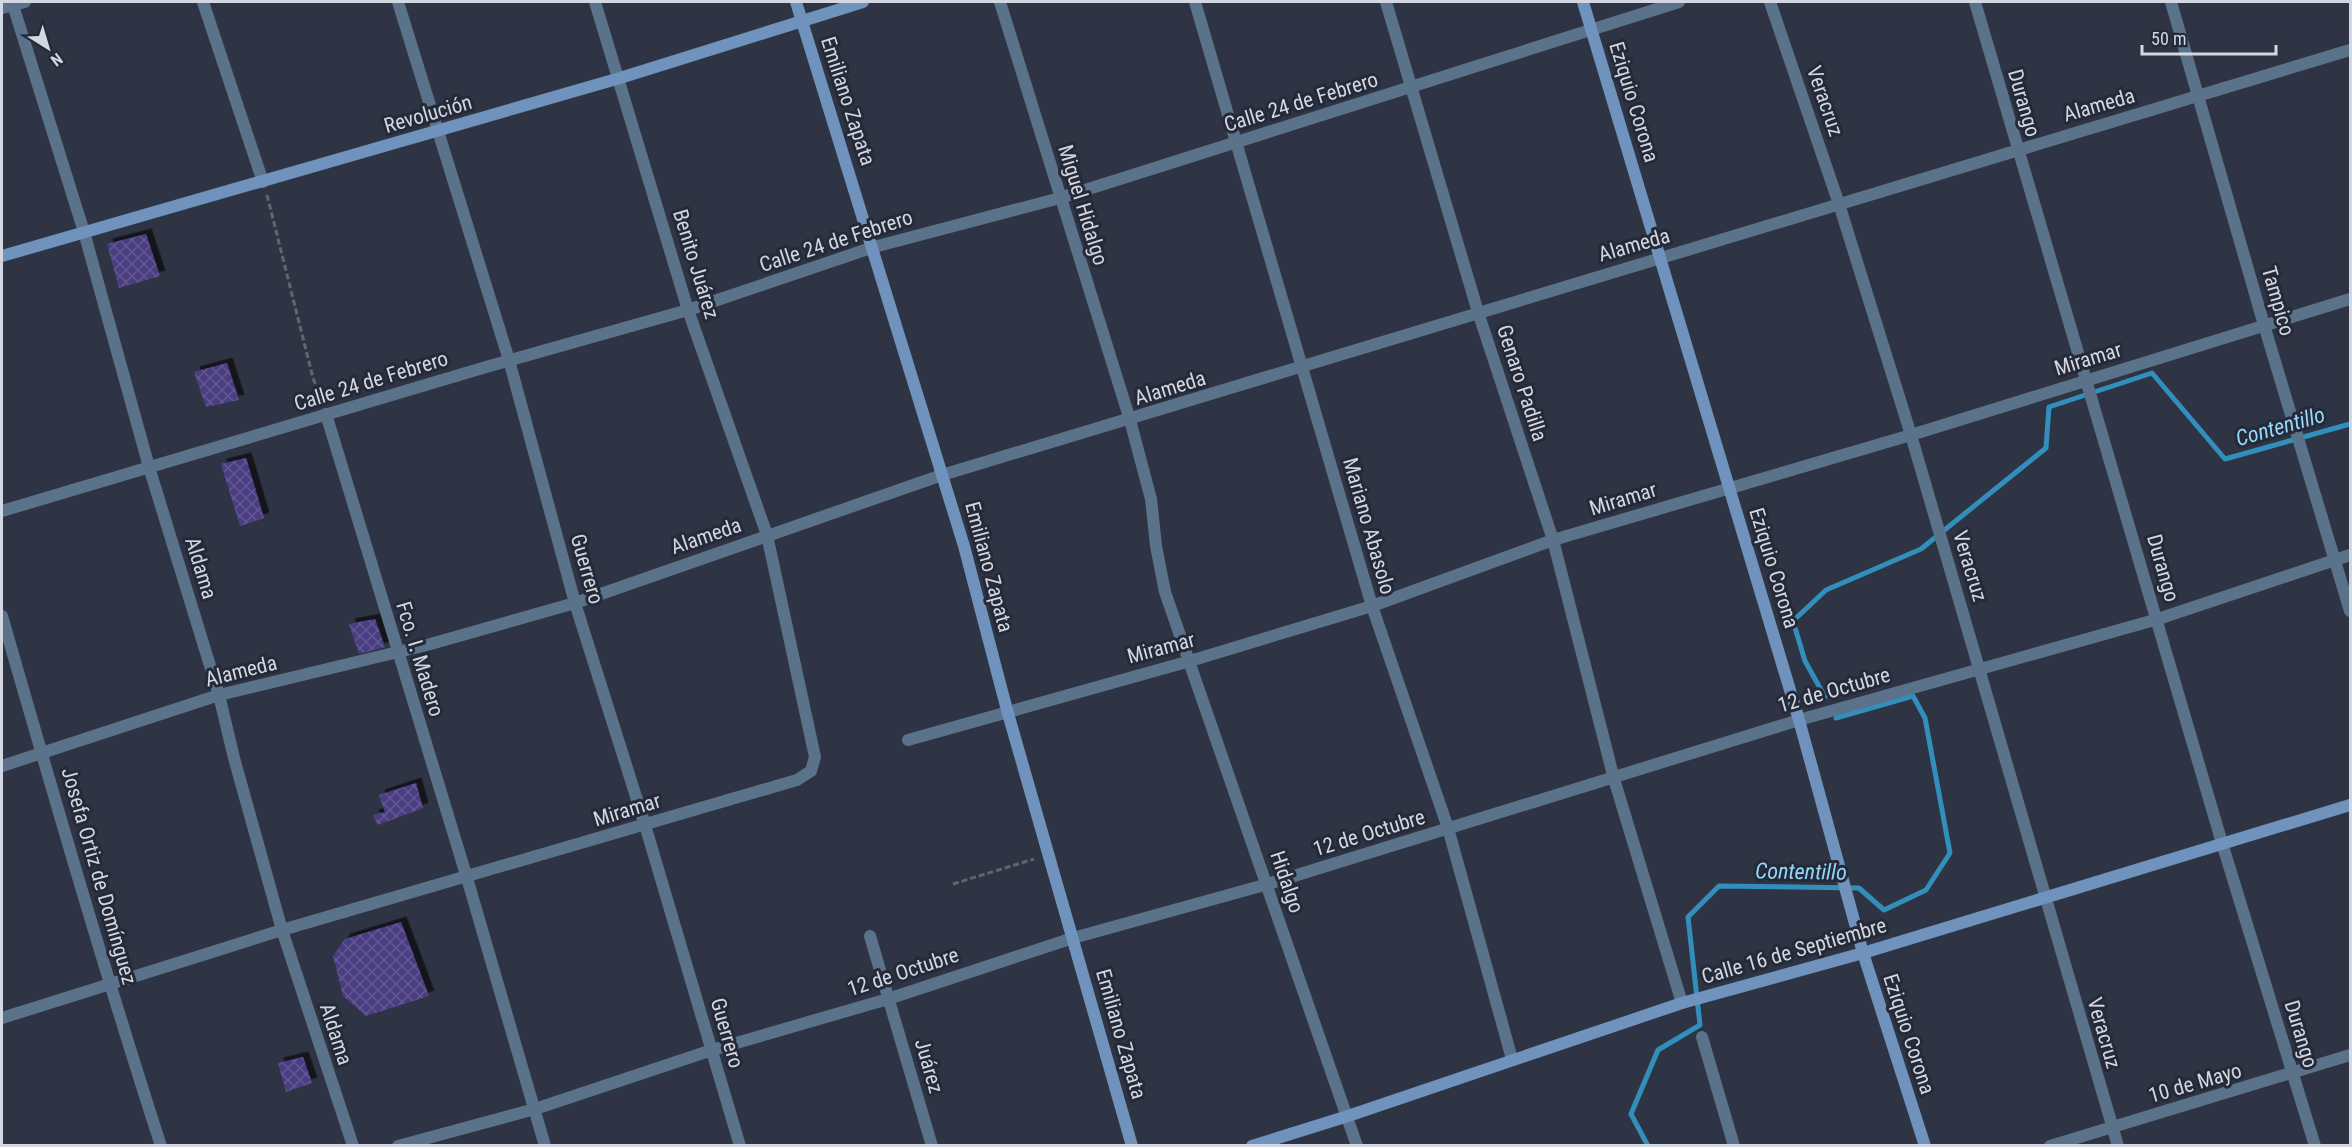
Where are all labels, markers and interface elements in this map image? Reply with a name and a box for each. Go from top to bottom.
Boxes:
north arrow [18,18,78,78]
scale bar [2142,18,2276,56]
text: 50 m [2151,28,2186,49]
street label: Emiliano Zapata [816,34,880,168]
street label: Eziquio Corona [1604,39,1664,165]
text: N [47,49,66,70]
street label: Veracruz [1802,63,1848,139]
street label: Durango [2003,66,2045,140]
street label: Calle 24 de Febrero [1221,67,1381,137]
street label: Alameda [2061,83,2137,127]
street label: Revolución [381,90,475,138]
street label: Miguel Hidalgo [1053,142,1113,268]
street label: Calle 24 de Febrero [756,205,916,277]
street label: Benito Juárez [668,206,724,322]
street label: Alameda [1596,223,1672,267]
street label: Tampico [2257,264,2299,338]
street label: Genaro Padilla [1492,322,1552,444]
street label: Miramar [2051,337,2125,381]
street label: Calle 24 de Febrero [291,346,451,416]
street label: Alameda [1132,366,1208,410]
water label: Contentillo [2233,402,2328,451]
street label: Mariano Abasolo [1338,455,1400,597]
street label: Miramar [1586,477,1660,521]
street label: Emiliano Zapata [960,499,1018,635]
street label: Eziquio Corona [1744,505,1804,631]
street label: Alameda [668,513,744,559]
street label: Veracruz [1948,528,1992,604]
street label: Guerrero [566,531,608,607]
street label: Durango [2142,531,2184,605]
street label: Aldama [180,534,222,602]
street label: Fco. I. Madero [391,599,449,719]
street label: Miramar [1125,627,1197,669]
street label: Alameda [203,651,279,691]
street label: 12 de Octubre [1775,662,1893,717]
street label: Josefa Ortiz de Domínguez [57,765,141,987]
street label: Miramar [590,788,664,832]
street label: 12 de Octubre [1310,805,1428,861]
street label: Hidalgo [1265,848,1309,916]
water label: Contentillo [1755,858,1847,885]
street label: Calle 16 de Septiembre [1699,913,1889,989]
street label: 12 de Octubre [844,943,962,1001]
street label: Emiliano Zapata [1091,966,1151,1102]
street label: Eziquio Corona [1878,971,1940,1097]
street label: Guerrero [706,995,748,1071]
street label: Veracruz [2082,995,2126,1071]
street label: Durango [2279,997,2323,1071]
street label: Aldama [315,1000,357,1068]
street label: Juárez [910,1036,948,1096]
street label: 10 de Mayo [2146,1058,2244,1108]

